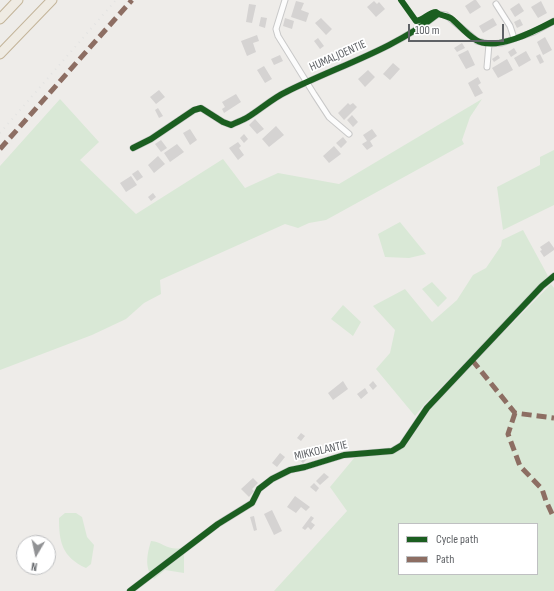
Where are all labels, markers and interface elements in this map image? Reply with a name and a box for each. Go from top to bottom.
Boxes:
scale bar [410,16,506,42]
text: 100 m [415,23,440,38]
street label: HUMALJOENTIE [307,37,369,75]
street label: MIKKOLANTIE [293,438,349,464]
legend [398,523,538,575]
text: Cycle path [436,532,478,547]
north arrow [16,535,56,575]
text: Path [436,552,454,567]
text: N [30,559,38,573]

